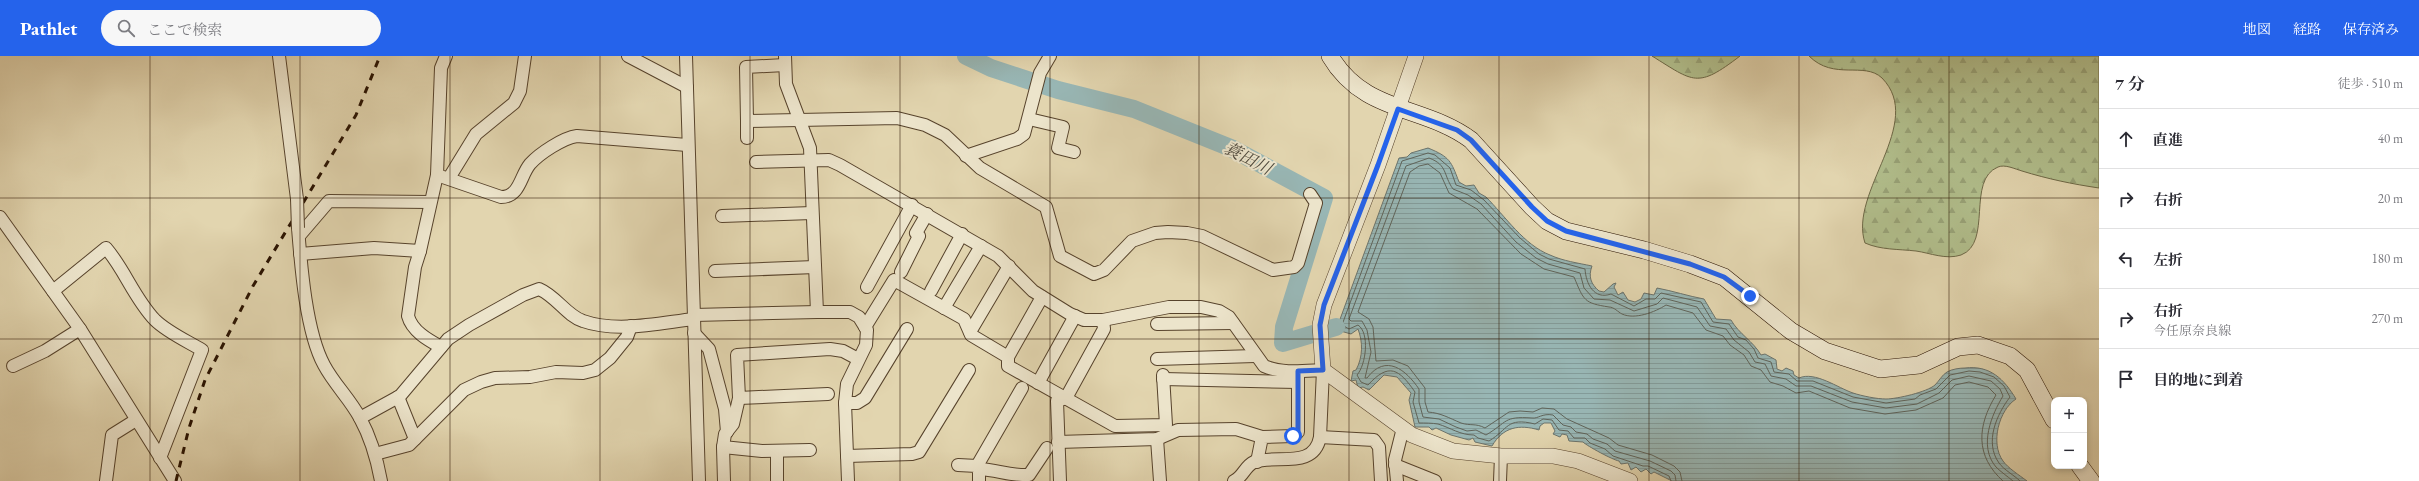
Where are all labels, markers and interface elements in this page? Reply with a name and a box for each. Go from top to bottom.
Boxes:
search box [101,10,381,46]
text: Pathlet [20,16,77,41]
icon: search [115,17,137,39]
text: ここで検索 [147,20,222,39]
text: 地図 [2243,20,2271,38]
text: 経路 [2293,20,2321,38]
text: 保存済み [2343,20,2399,38]
text: 7 分 [2115,73,2145,95]
text: 徒歩 · 510 m [2338,75,2403,92]
icon: ahead [2115,128,2137,150]
text: 直進 [2153,130,2183,149]
text: 40 m [2378,130,2403,147]
water label: 蓑田川 [1220,137,1277,180]
icon: right [2115,188,2137,210]
text: 右折 [2153,190,2183,209]
text: 20 m [2378,190,2403,207]
icon: left [2115,248,2137,270]
text: 左折 [2153,250,2183,269]
text: 180 m [2372,250,2403,267]
route end [1741,287,1759,305]
text: 右折 [2153,301,2183,320]
icon: right [2115,308,2137,330]
text: 270 m [2372,310,2403,327]
text: 今任原奈良線 [2153,322,2231,339]
icon: arrive [2115,368,2137,390]
text: 目的地に到着 [2153,370,2243,389]
map controls [2051,397,2087,469]
button: + [2051,397,2087,433]
route start [1284,427,1302,445]
button: − [2051,433,2087,469]

